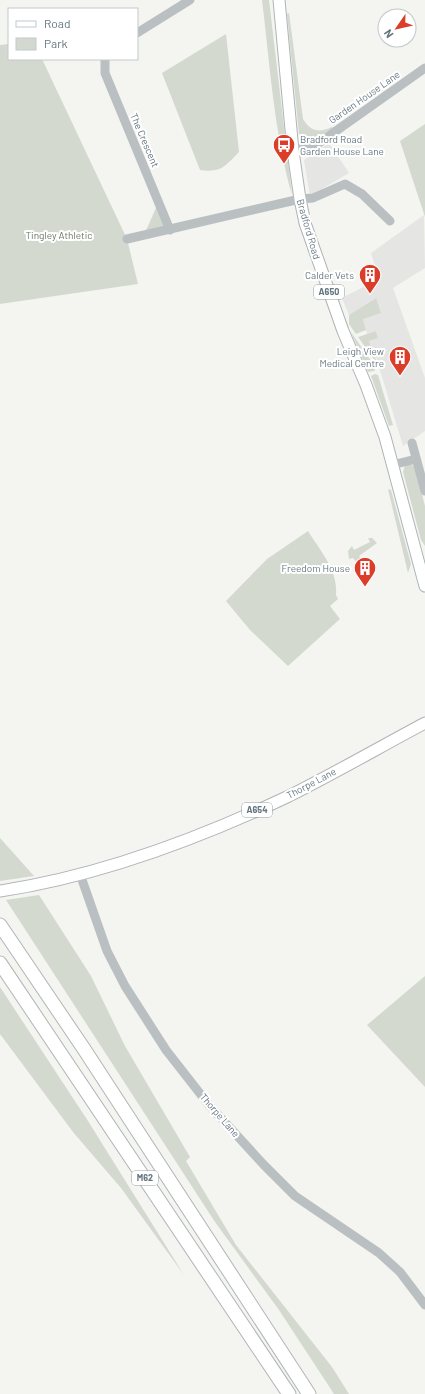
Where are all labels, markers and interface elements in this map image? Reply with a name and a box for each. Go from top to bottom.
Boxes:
legend [8,8,138,60]
north arrow [377,8,417,48]
text: Road [44,16,71,30]
text: N [381,27,396,41]
text: Park [44,36,68,50]
street label: Garden House Lane [326,68,402,126]
street label: The Crescent [128,111,162,169]
bus stop icon: Bradford Road Garden House Lane [271,132,297,165]
place label: Bradford Road Garden House Lane [300,133,384,157]
street label: Bradford Road [295,197,323,261]
park label: Tingley Athletic [26,229,92,241]
building icon: Calder Vets [357,262,383,295]
place label: Calder Vets [305,269,354,281]
road number: A650 [314,285,344,299]
building icon: Leigh View Medical Centre [387,344,413,377]
place label: Leigh View Medical Centre [320,345,384,369]
building icon: Freedom House [352,555,378,588]
place label: Freedom House [282,562,350,574]
street label: Thorpe Lane [284,765,338,801]
road number: A654 [242,803,272,817]
street label: Thorpe Lane [198,1091,242,1139]
road number: M62 [132,1171,158,1185]

